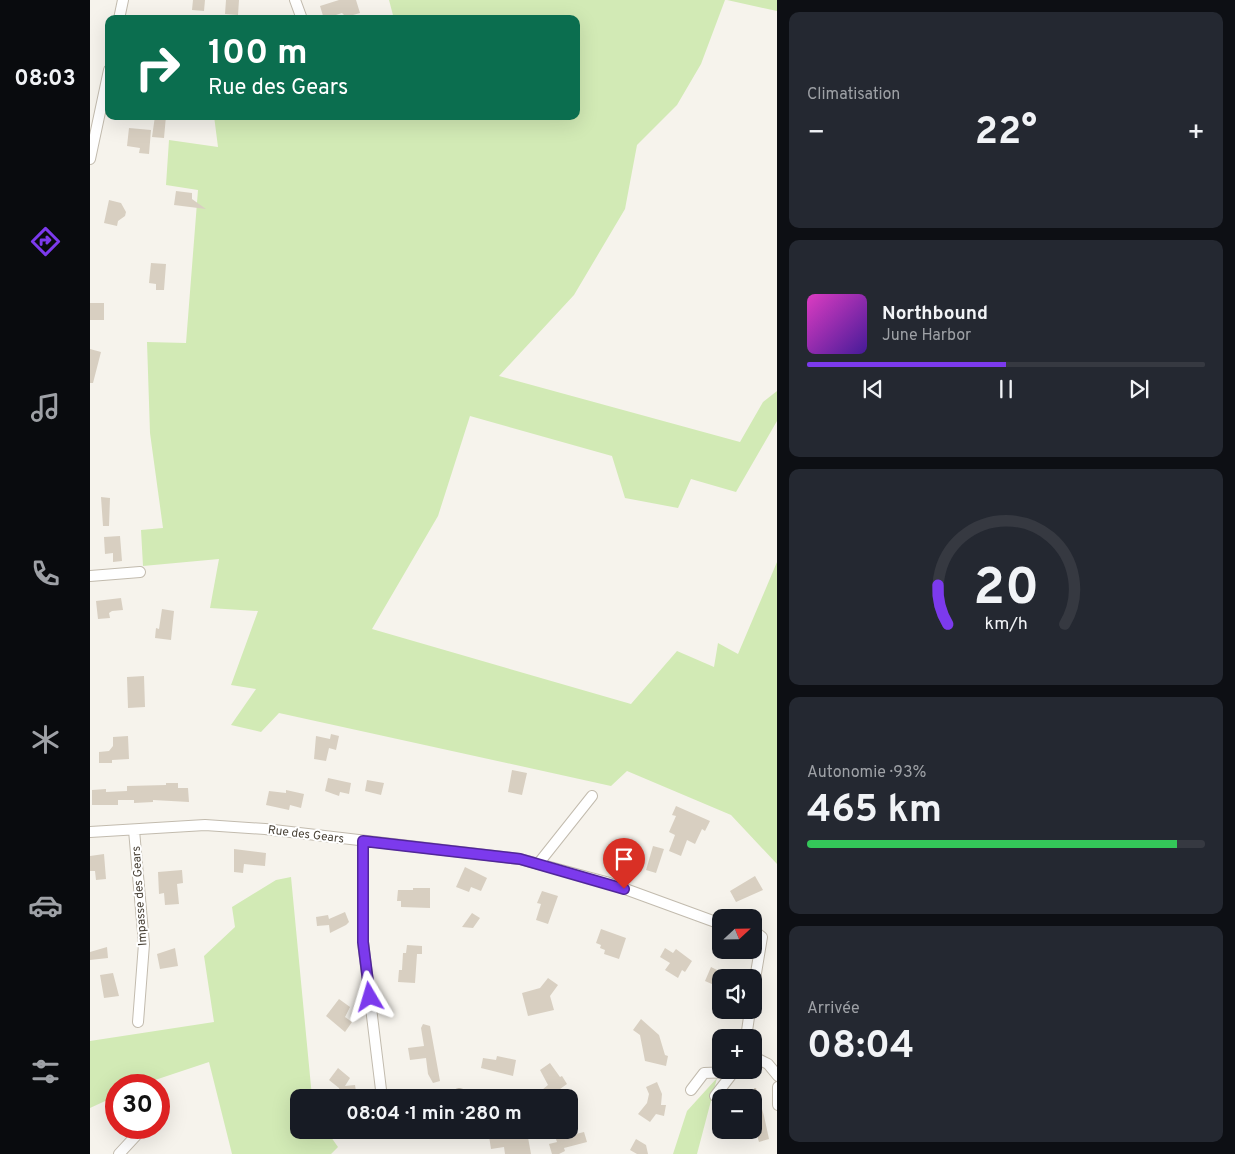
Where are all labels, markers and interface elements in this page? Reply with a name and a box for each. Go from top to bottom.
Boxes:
text: 100 m [208,32,308,76]
icon: right [125,35,190,100]
text: 08:03 [14,66,76,93]
text: Rue des Gears [208,75,348,102]
text: Climatisation [807,85,900,105]
text: 22° [975,109,1037,158]
text: − [807,116,825,152]
text: + [1187,116,1205,152]
icon: directions [28,224,63,259]
text: Northbound [882,302,988,326]
text: June Harbor [882,326,971,346]
icon: previous [859,375,887,403]
icon: pause [992,375,1020,403]
icon: next [1125,375,1153,403]
icon: music [28,390,63,425]
icon: phone [28,556,63,591]
text: 20 [973,557,1039,623]
text: km/h [984,613,1028,636]
icon: climate [28,722,63,757]
text: Autonomie · 93% [807,763,926,783]
text: 465 km [807,787,942,836]
street label: Rue des Gears [267,822,345,848]
pin [603,838,645,889]
street label: Impasse des Gears [129,845,151,946]
icon: arrive [610,845,638,873]
icon: car [28,888,63,923]
north arrow [712,909,762,959]
map controls [712,909,762,1139]
button: sound [712,969,762,1019]
position arrow [343,970,395,1022]
text: Arrivée [807,999,860,1019]
text: 08:04 [807,1023,915,1072]
button: + [712,1029,762,1079]
icon: filters [28,1054,63,1089]
speed limit sign: 30 [105,1074,170,1139]
button: − [712,1089,762,1139]
text: 08:04 · 1 min · 280 m [346,1102,522,1126]

